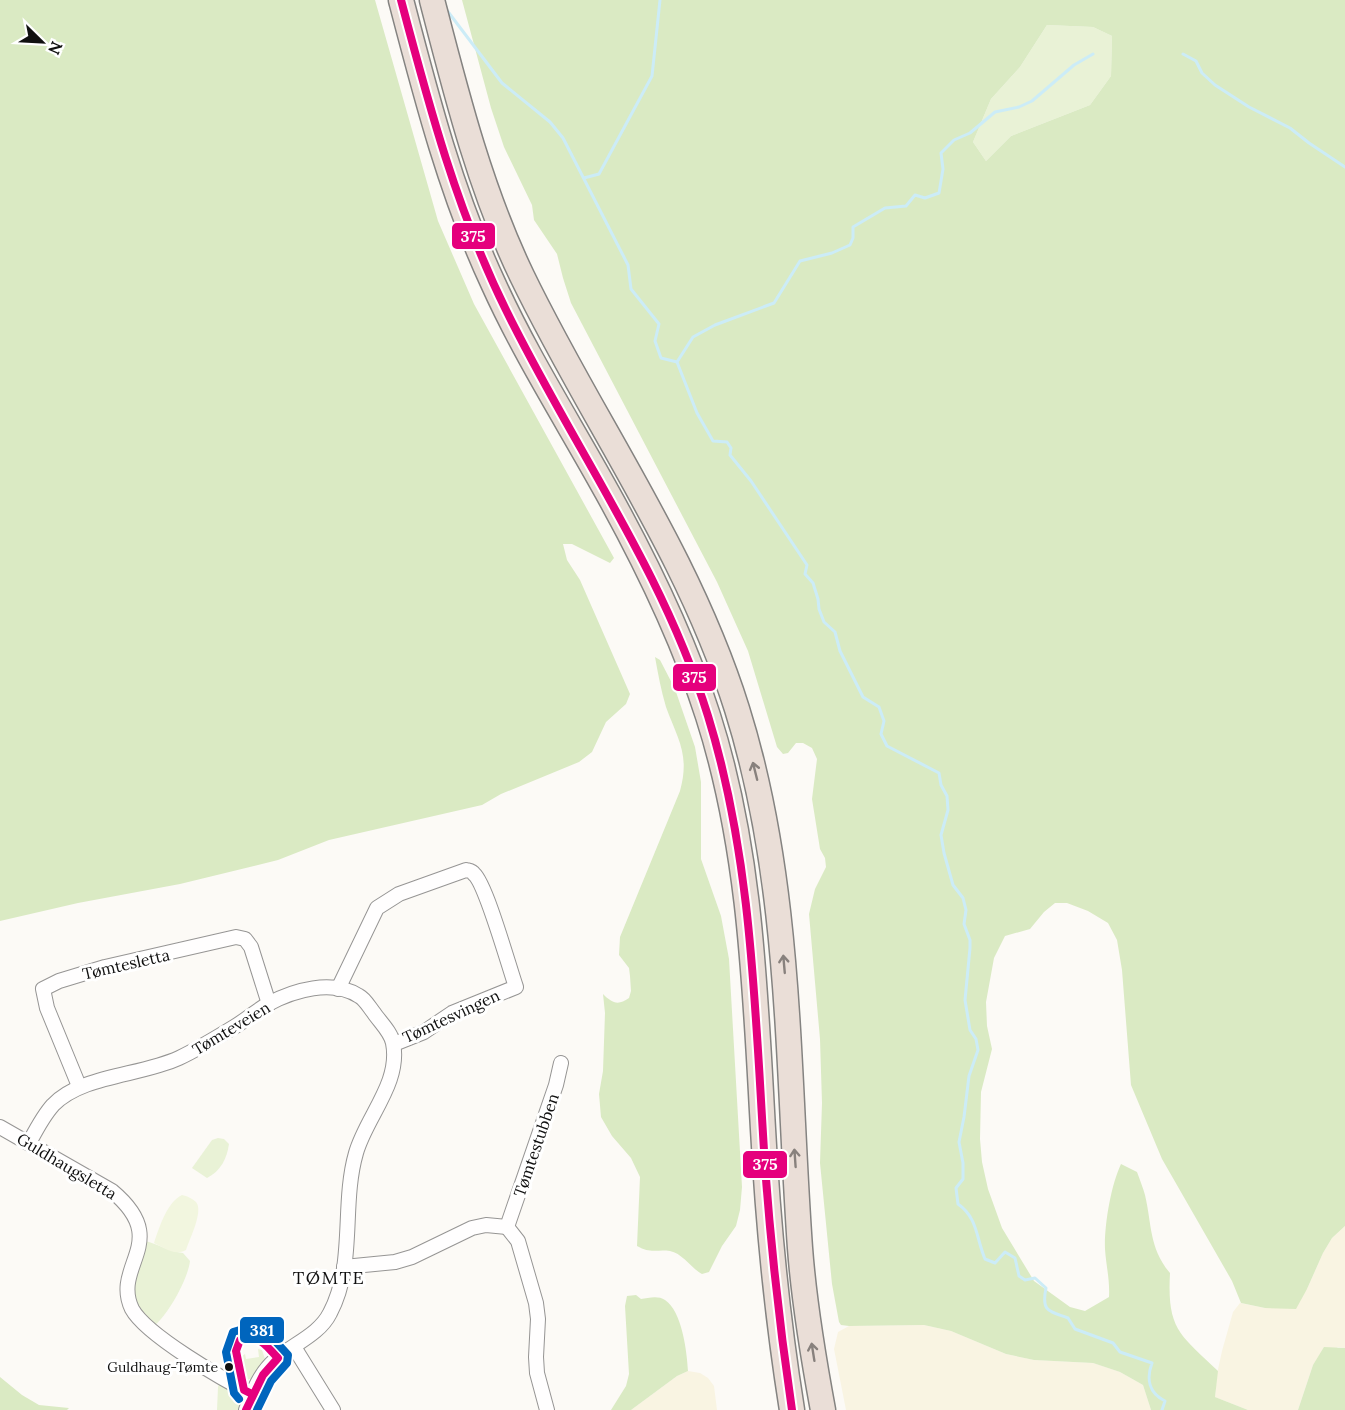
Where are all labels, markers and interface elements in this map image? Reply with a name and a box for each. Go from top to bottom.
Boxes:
north arrow [12,12,72,72]
text: N [44,38,67,58]
line badge: 375 [451,222,496,250]
text: 375 [460,226,486,246]
line badge: 375 [672,663,717,692]
text: 375 [681,667,707,687]
one-way arrow [748,762,760,781]
street label: Tømtesletta [80,944,172,984]
one-way arrow [778,954,789,974]
street label: Tømtesvingen [399,985,503,1047]
street label: Tømteveien [188,997,274,1059]
street label: Tømtestubben [509,1090,563,1199]
street label: Guldhaugsletta [13,1128,121,1204]
one-way arrow [789,1149,800,1169]
line badge: 375 [742,1150,788,1179]
text: 375 [752,1154,778,1174]
district label: TØMTE [293,1266,365,1289]
line badge: 381 [239,1316,285,1344]
text: 381 [250,1320,274,1340]
one-way arrow [807,1343,818,1363]
place label: Guldhaug-Tømte [107,1358,218,1376]
marker: Guldhaug-Tømte [223,1361,235,1373]

